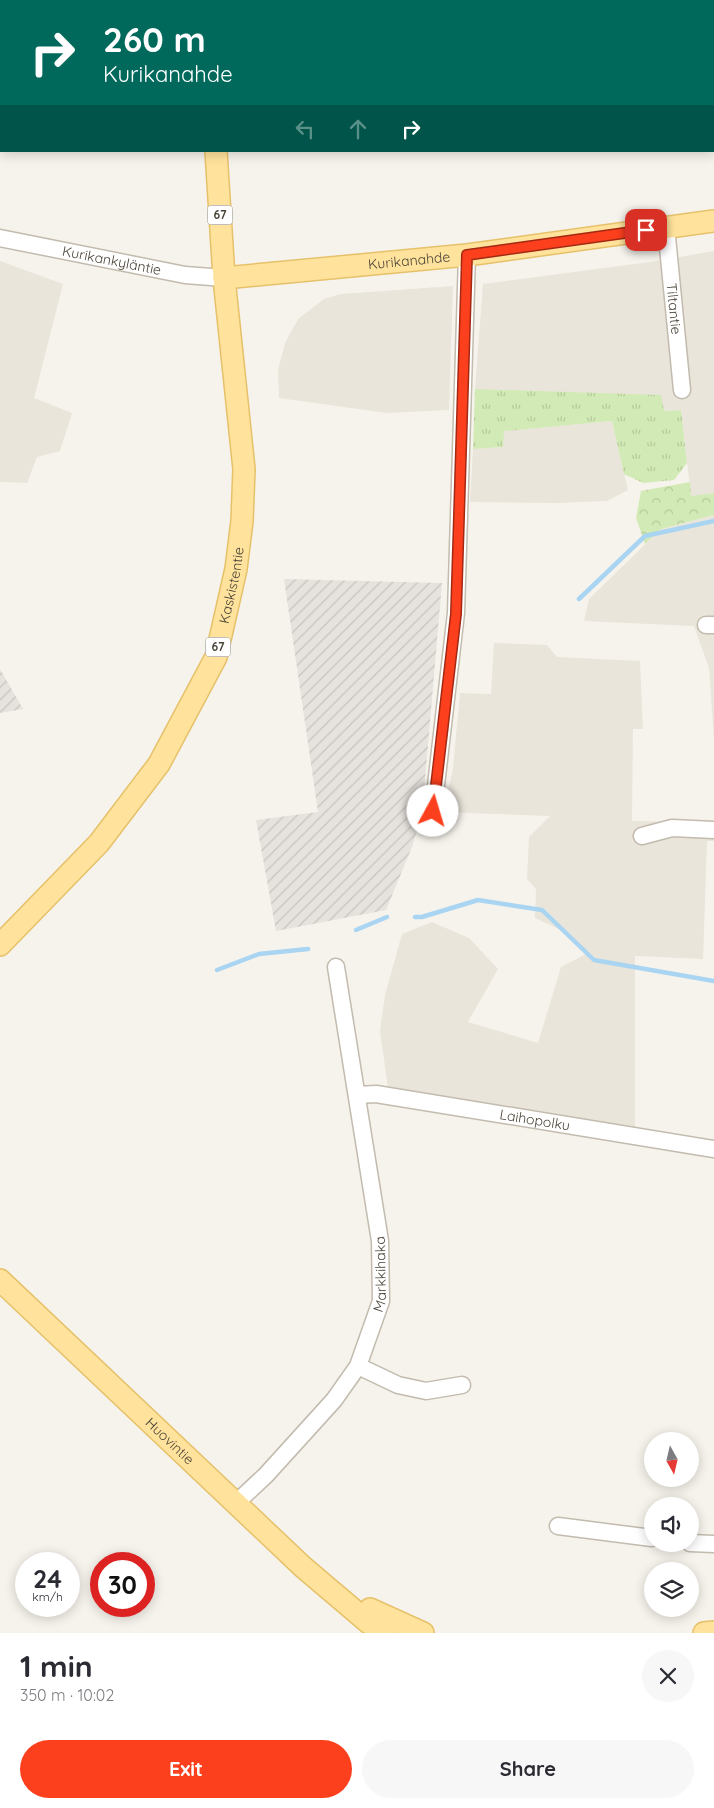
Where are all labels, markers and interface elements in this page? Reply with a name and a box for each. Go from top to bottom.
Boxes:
text: 260 m [103,17,206,61]
icon: right [20,20,85,85]
text: Kurikanahde [103,60,233,88]
icon: left [291,115,319,143]
icon: ahead [344,115,372,143]
icon: right [397,115,425,143]
road number: 67 [208,206,232,224]
pin [625,209,667,251]
icon: arrive [632,216,660,244]
street label: Kurikankyläntie [61,242,163,279]
street label: Kurikanahde [367,248,451,273]
street label: Tiltantie [663,282,685,335]
street label: Kaskistentie [215,546,248,625]
road number: 67 [206,638,230,656]
position arrow [406,784,458,836]
street label: Laihopolku [498,1105,571,1134]
street label: Markkihaka [369,1235,390,1314]
street label: Huovintie [142,1414,198,1468]
north arrow [644,1432,699,1488]
map controls [644,1432,699,1617]
button: sound [644,1497,699,1552]
speed limit sign: 30 [90,1552,155,1617]
button: layers [644,1562,699,1617]
text: 24 [33,1563,62,1594]
text: km/h [32,1589,63,1604]
text: 1 min [20,1647,93,1685]
button: close [642,1650,694,1702]
text: 350 m · 10:02 [20,1685,114,1705]
button: Exit [20,1740,352,1798]
button: Share [362,1740,694,1798]

